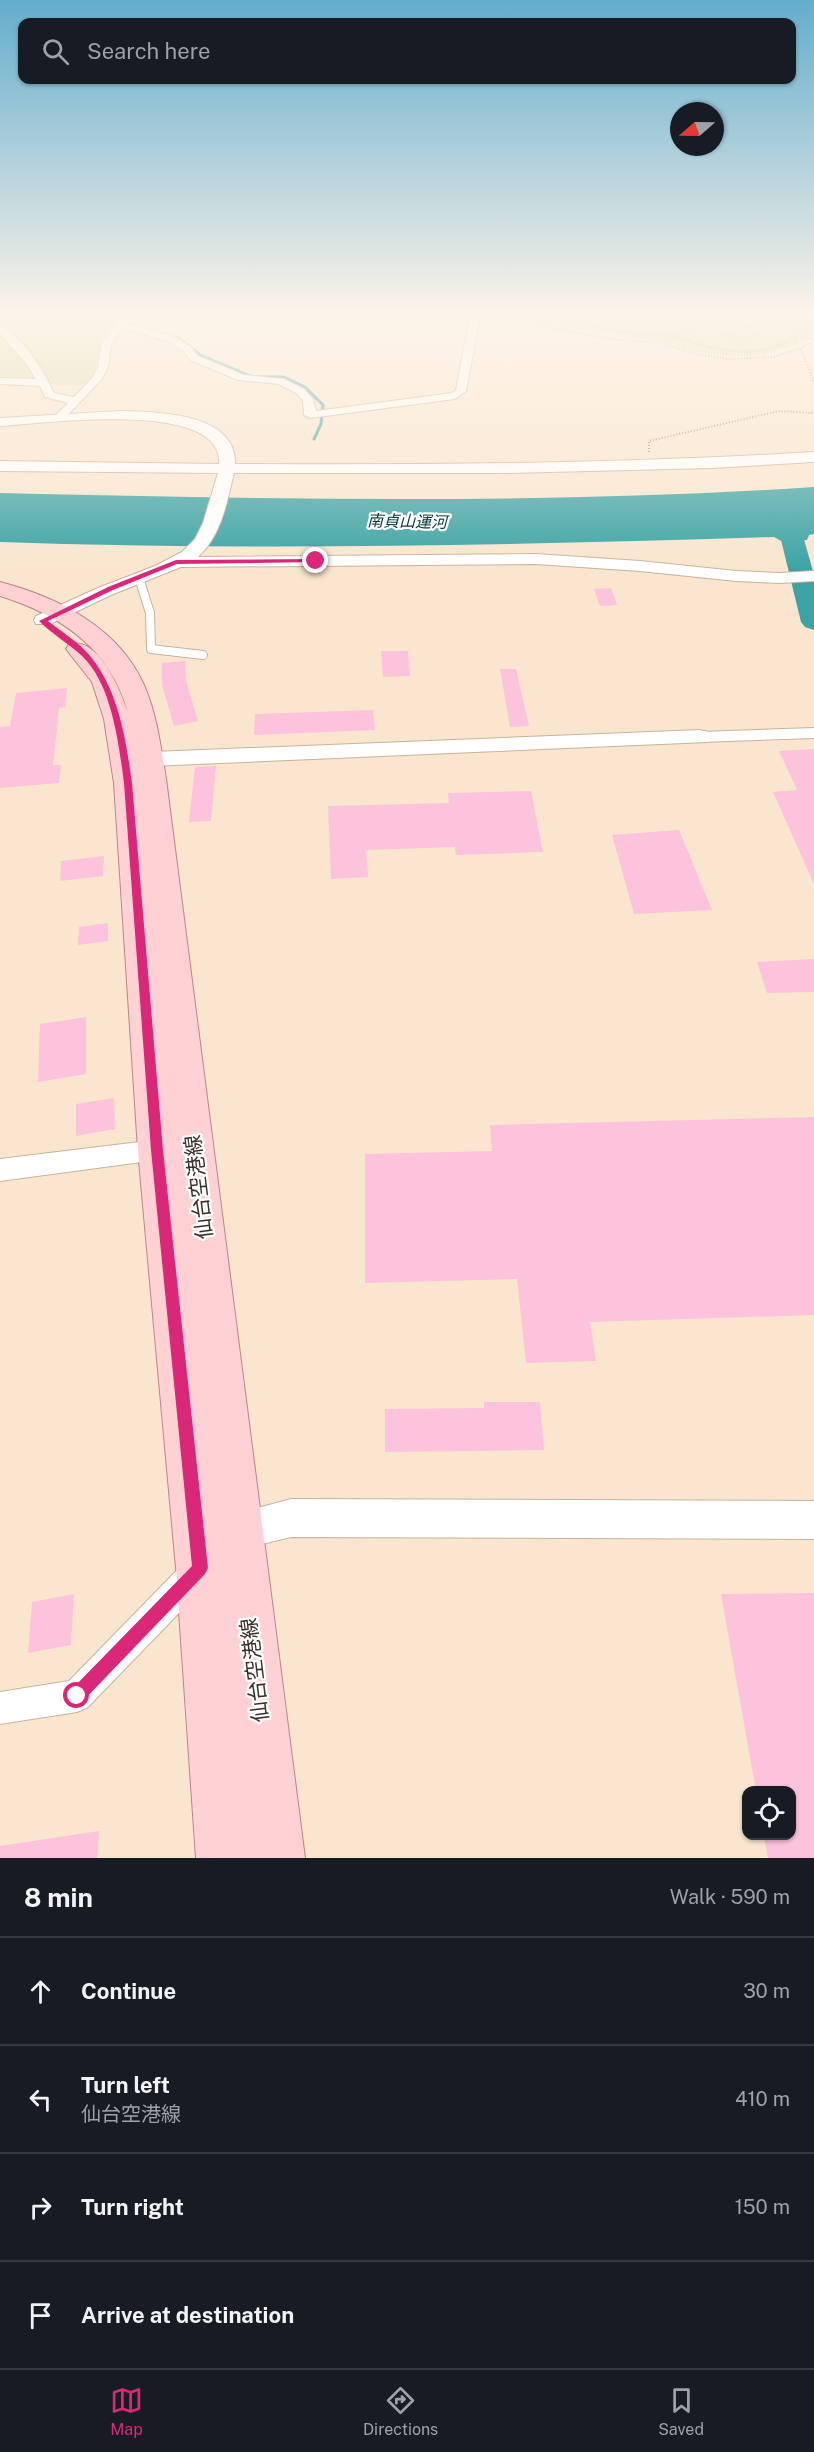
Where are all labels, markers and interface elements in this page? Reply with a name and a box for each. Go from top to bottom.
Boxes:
search box [18,18,796,84]
icon: search [39,35,72,68]
text: Search here [87,38,211,64]
north arrow [670,102,724,156]
water label: 南貞山運河 [367,511,450,532]
route end [302,547,328,573]
street label: 仙台空港線 [180,1133,217,1241]
street label: 仙台空港線 [236,1616,273,1724]
route start [63,1682,89,1708]
map controls [742,1786,796,1840]
button: locate [742,1786,796,1840]
text: 8 min [24,1882,93,1913]
text: Walk · 590 m [670,1885,790,1909]
icon: ahead [24,1975,57,2008]
text: Continue [81,1978,176,2004]
text: 30 m [743,1979,790,2003]
text: Turn left [81,2072,170,2098]
icon: left [24,2083,57,2116]
text: 410 m [735,2087,790,2111]
text: 仙台空港線 [81,2102,181,2126]
icon: right [24,2191,57,2224]
text: Turn right [81,2194,184,2220]
text: 150 m [735,2195,790,2219]
icon: arrive [24,2299,57,2332]
text: Arrive at destination [81,2302,294,2328]
tab: Map [110,2384,143,2439]
tab: Directions [363,2384,438,2439]
tab: Saved [658,2384,704,2439]

